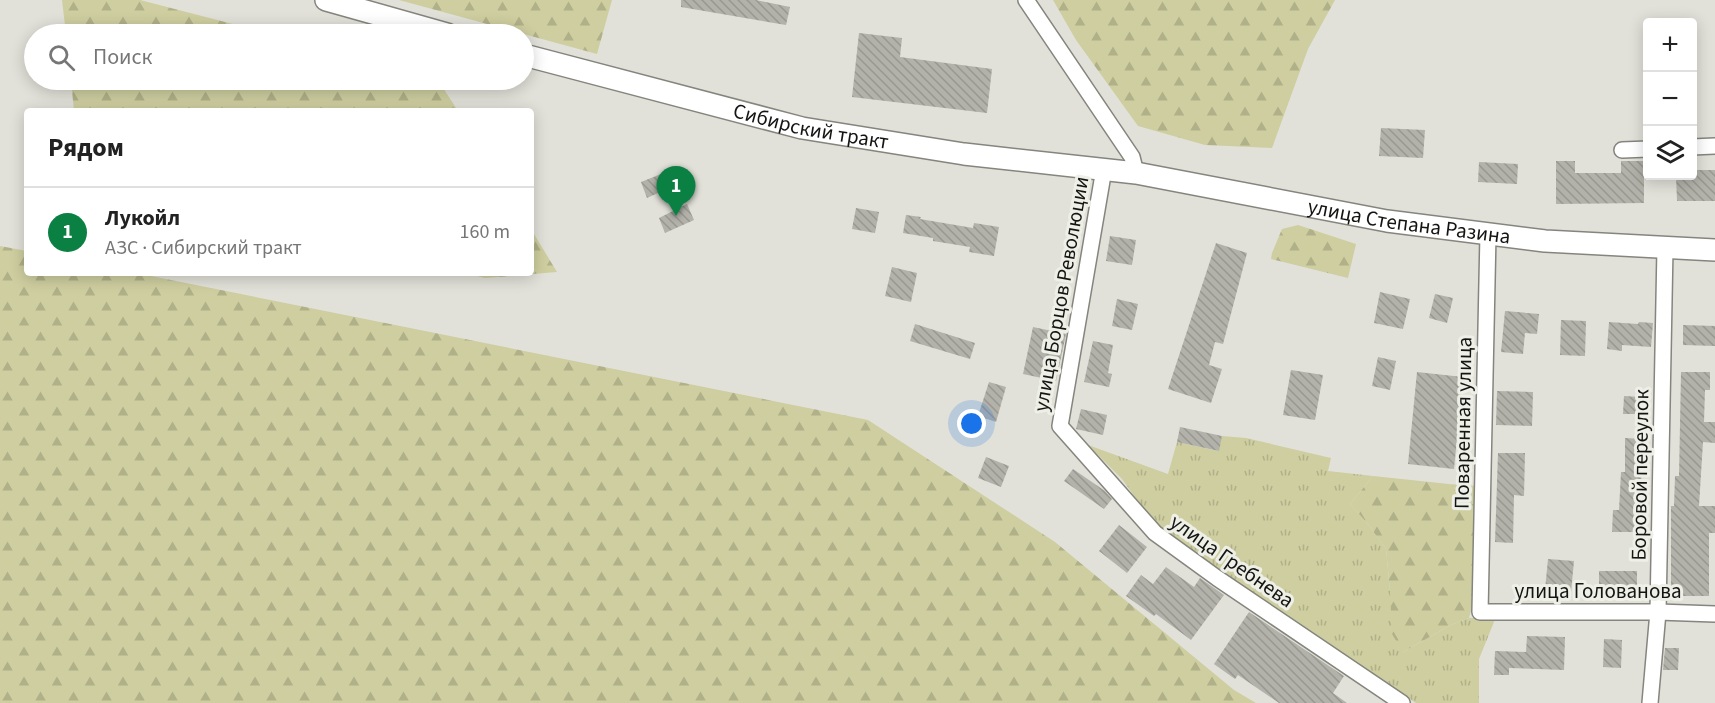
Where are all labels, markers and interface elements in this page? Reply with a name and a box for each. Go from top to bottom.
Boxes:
map controls [1643,18,1697,180]
button: + [1643,18,1697,72]
search box [24,24,534,90]
icon: search [45,41,78,74]
text: Поиск [93,41,152,73]
button: − [1643,72,1697,126]
street label: Сибирский тракт [730,96,891,157]
button: layers [1643,126,1697,180]
text: Рядом [48,129,124,166]
pin: 1 [656,166,696,216]
street label: улица Борцов Революции [1026,174,1096,414]
street label: улица Степана Разина [1305,191,1512,251]
text: Лукойл [105,202,180,234]
text: 1 [62,218,73,246]
text: 160 m [460,218,510,246]
text: АЗС · Сибирский тракт [105,234,302,262]
street label: Поваренная улица [1446,337,1480,509]
street label: Боровой переулок [1624,388,1657,561]
your location [957,409,986,438]
street label: улица Гребнева [1164,507,1300,615]
street label: улица Голованова [1514,576,1682,606]

